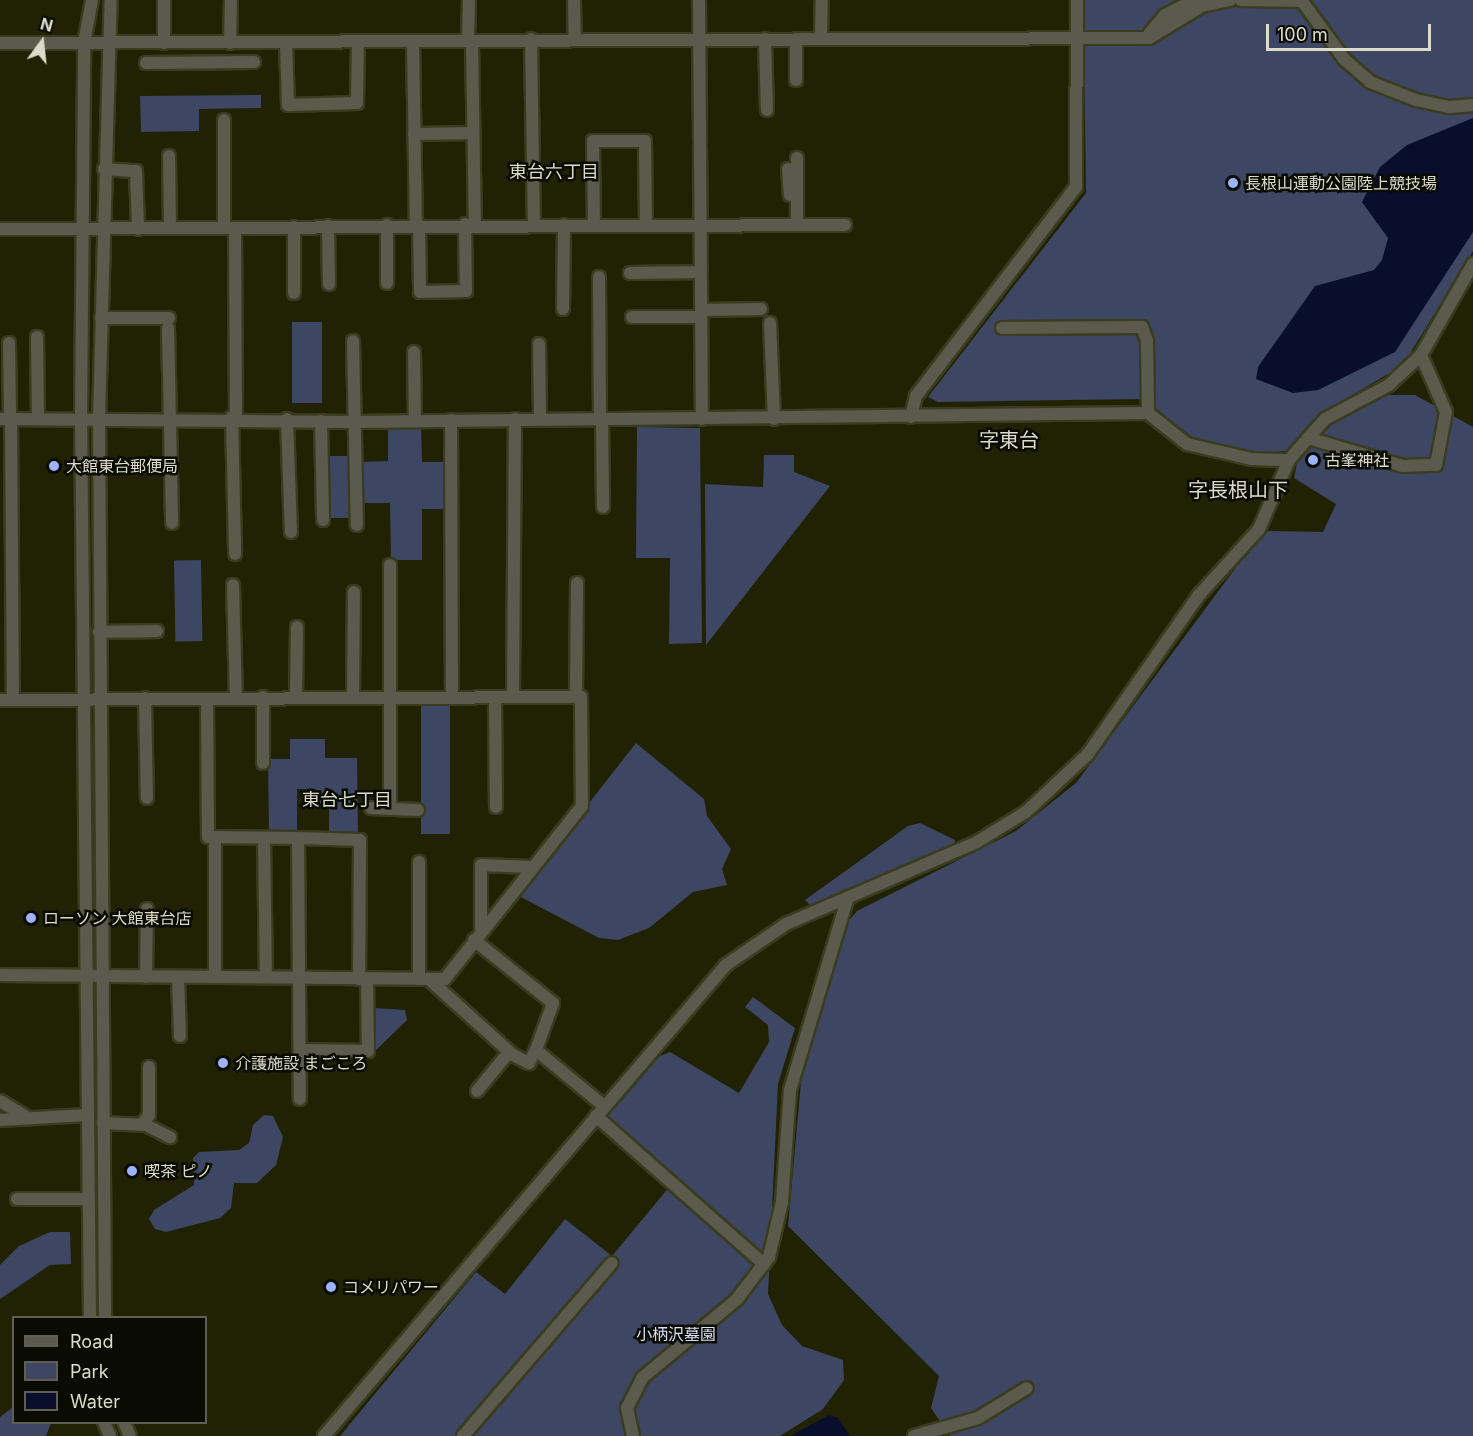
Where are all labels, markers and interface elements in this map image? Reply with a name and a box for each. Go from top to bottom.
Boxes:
north arrow [12,12,72,72]
scale bar [1269,12,1434,50]
text: N [38,13,55,36]
text: 100 m [1277,24,1328,45]
district label: 東台六丁目 [509,161,599,183]
place label: 長根山運動公園陸上競技場 [1245,173,1437,193]
marker: 長根山運動公園陸上競技場 [1226,176,1240,190]
district label: 字東台 [979,428,1039,452]
place label: 古峯神社 [1325,450,1389,470]
marker: 古峯神社 [1306,453,1320,467]
place label: 大館東台郵便局 [66,456,178,476]
marker: 大館東台郵便局 [47,459,61,473]
district label: 字長根山下 [1188,478,1288,502]
district label: 東台七丁目 [302,789,392,811]
place label: ローソン 大館東台店 [43,908,191,928]
marker: ローソン 大館東台店 [24,911,38,925]
place label: 介護施設 まごころ [235,1053,367,1073]
marker: 介護施設 まごころ [216,1056,230,1070]
place label: 喫茶 ピノ [144,1161,212,1181]
marker: 喫茶 ピノ [125,1164,139,1178]
place label: コメリパワー [343,1277,439,1297]
marker: コメリパワー [324,1280,338,1294]
legend [12,1316,207,1424]
park label: 小柄沢墓園 [636,1324,716,1344]
text: Road [70,1331,113,1352]
text: Park [70,1361,109,1382]
text: Water [70,1391,120,1412]

